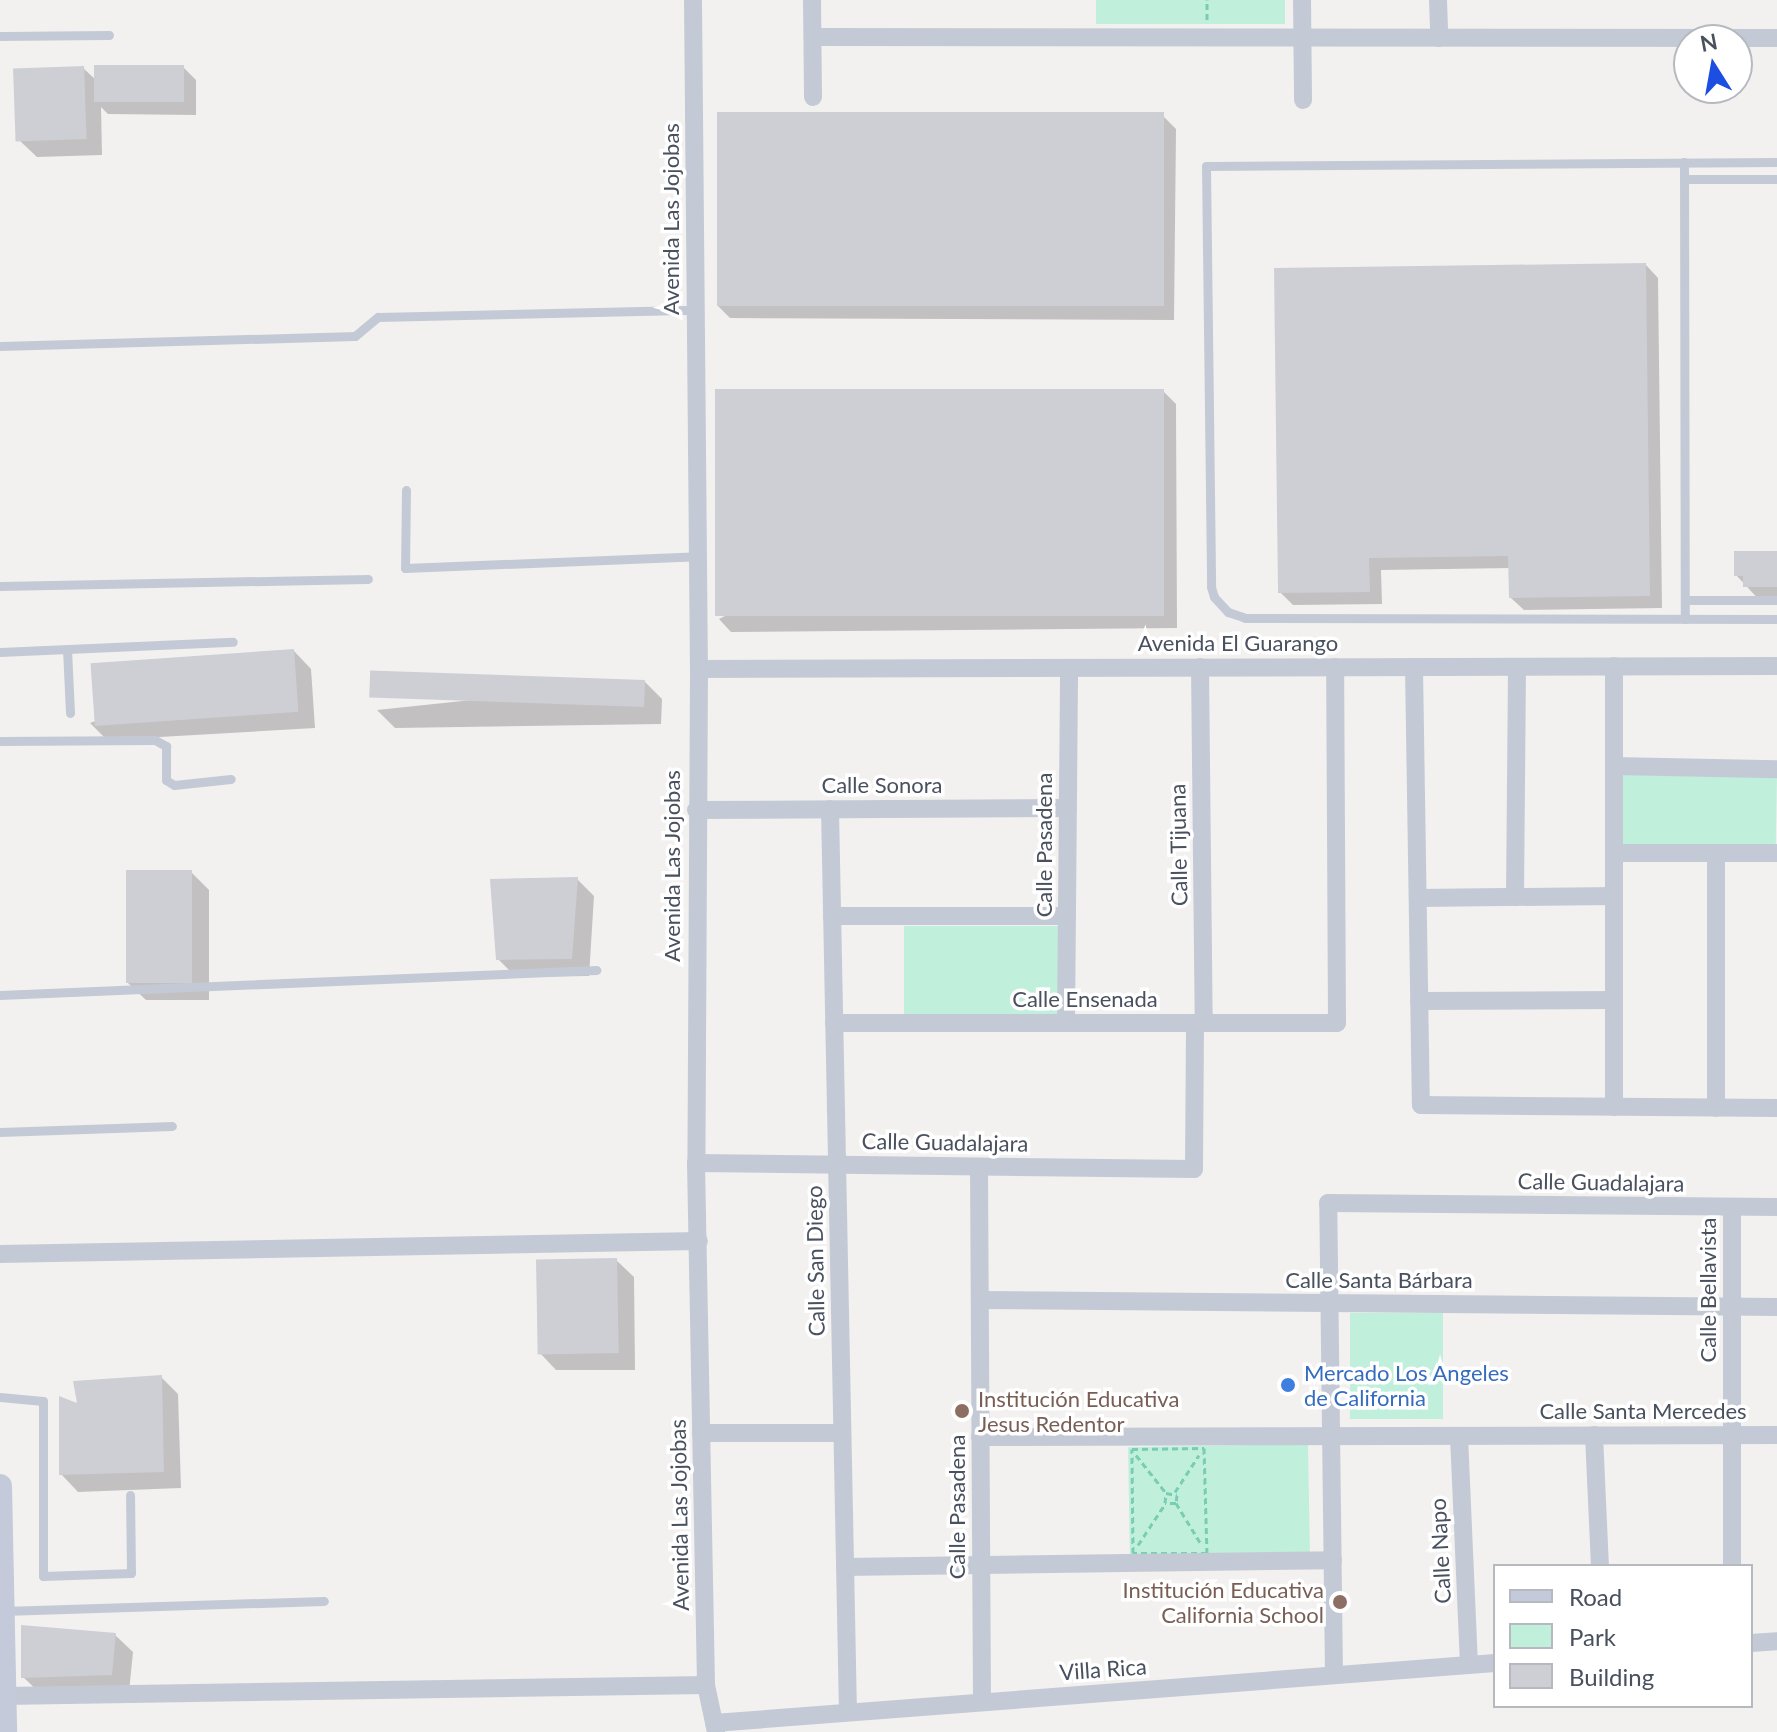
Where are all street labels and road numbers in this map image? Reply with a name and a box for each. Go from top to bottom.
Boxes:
street label: Avenida Las Jojobas [658,123,684,315]
street label: Avenida El Guarango [1138,630,1338,656]
street label: Avenida Las Jojobas [659,770,685,962]
street label: Calle Sonora [821,772,943,798]
street label: Calle Pasadena [1031,773,1057,917]
street label: Calle Tijuana [1164,783,1192,907]
street label: Calle Ensenada [1012,986,1158,1012]
street label: Calle Guadalajara [861,1127,1029,1157]
street label: Calle Guadalajara [1517,1167,1685,1197]
street label: Calle San Diego [800,1185,830,1337]
street label: Calle Bellavista [1695,1217,1721,1363]
street label: Calle Santa Bárbara [1285,1267,1473,1293]
street label: Calle Santa Mercedes [1539,1398,1747,1424]
street label: Avenida Las Jojobas [664,1419,694,1611]
street label: Calle Pasadena [944,1435,970,1579]
street label: Calle Napo [1424,1498,1456,1604]
street label: Villa Rica [1058,1653,1148,1685]

